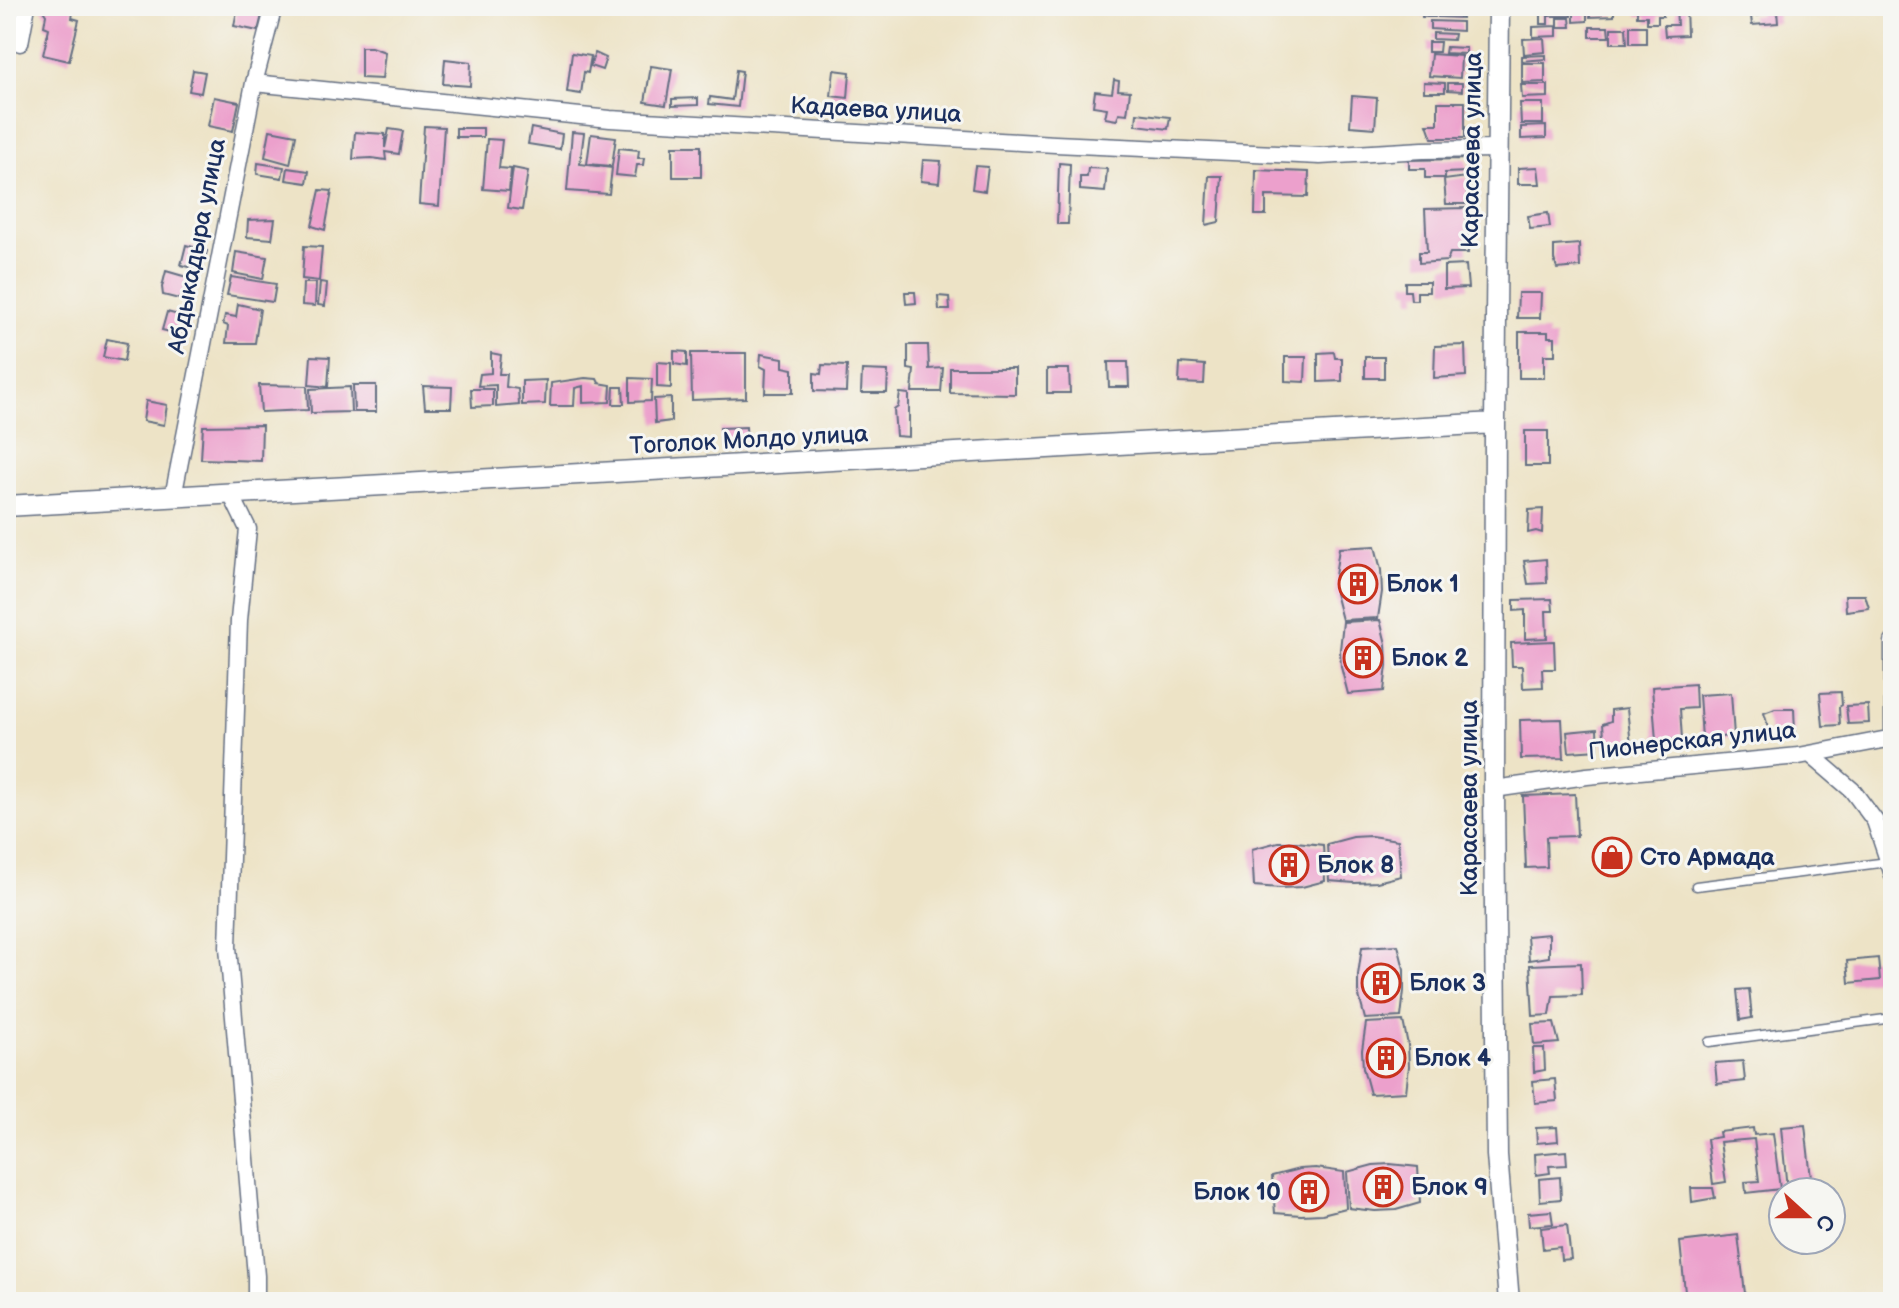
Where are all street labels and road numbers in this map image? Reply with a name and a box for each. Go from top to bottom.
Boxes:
street label: Карасаева улица [1456,52,1488,248]
street label: Кадаева улица [790,91,962,129]
street label: Абдыкадыра улица [162,136,232,357]
street label: Тоголок Молдо улица [629,419,869,461]
street label: Карасаева улица [1455,700,1484,896]
street label: Пионерская улица [1587,716,1797,766]

